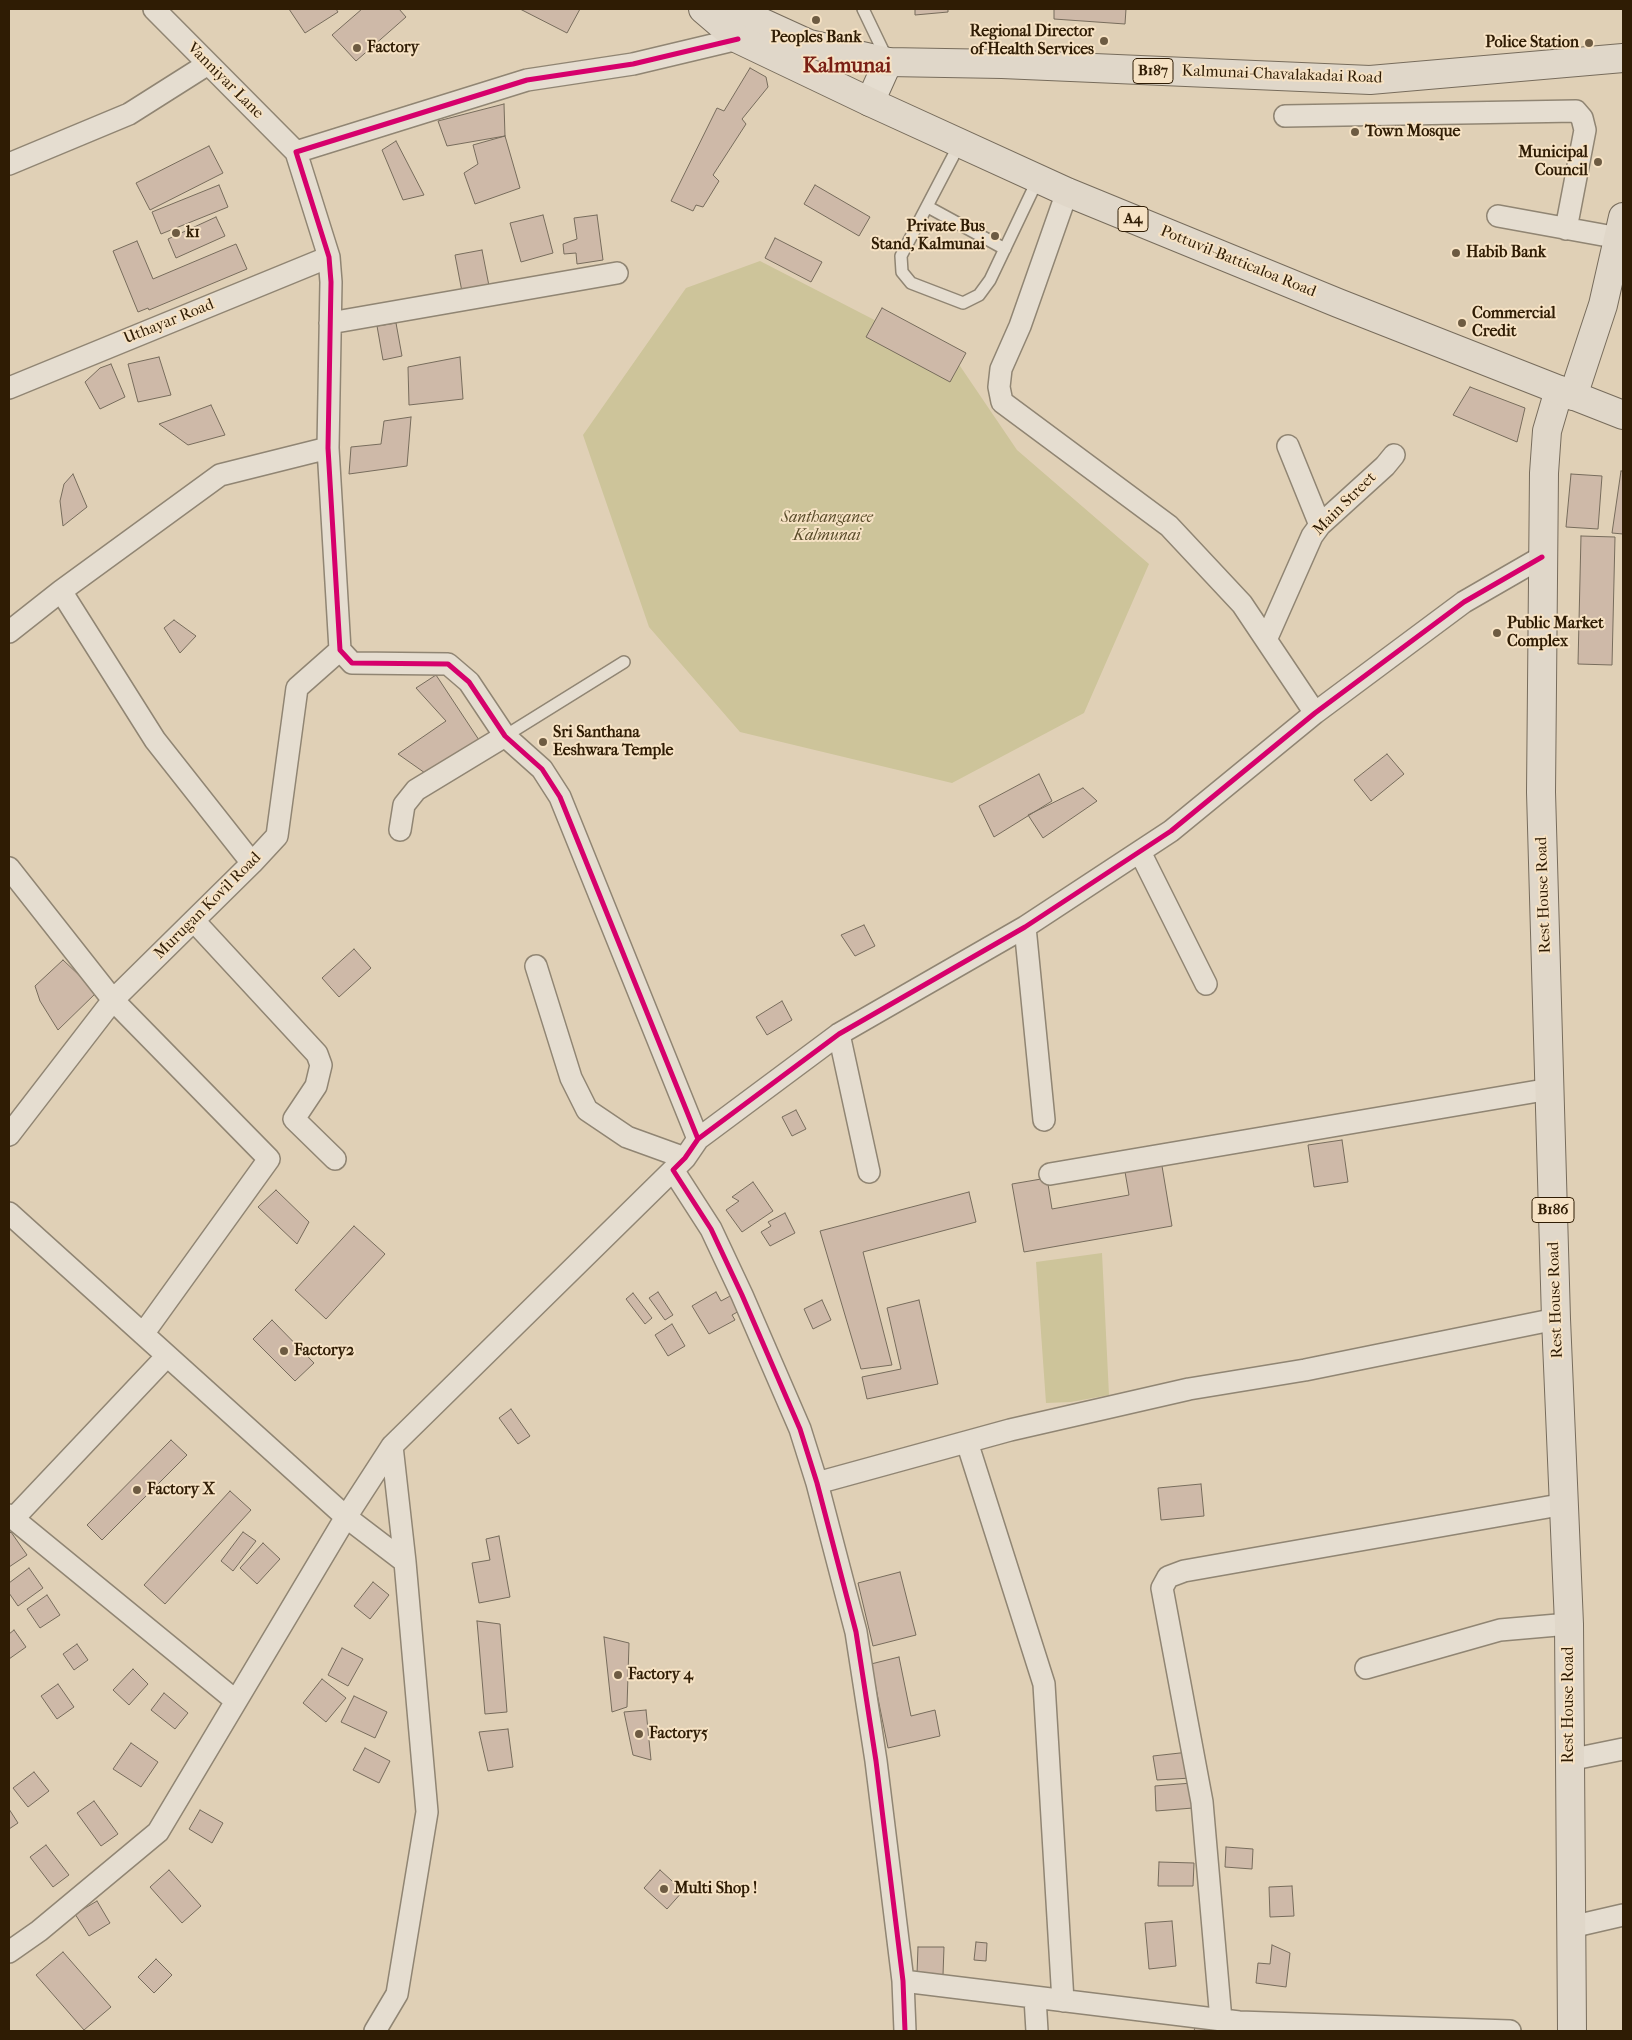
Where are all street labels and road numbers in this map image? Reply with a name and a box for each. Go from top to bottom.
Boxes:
street label: Vanniyar Lane [183,39,267,123]
road number: B187 [1133,58,1173,84]
street label: Kalmunai-Chavalakadai Road [1181,62,1383,88]
road number: A4 [1118,206,1148,232]
street label: Pottuvil-Batticaloa Road [1157,222,1319,302]
street label: Uthayar Road [121,295,217,349]
street label: Main Street [1309,468,1381,540]
street label: Rest House Road [1532,836,1556,954]
street label: Murugan Kovil Road [150,848,266,964]
road number: B186 [1532,1198,1574,1222]
street label: Rest House Road [1544,1241,1568,1359]
street label: Rest House Road [1559,1647,1579,1763]

